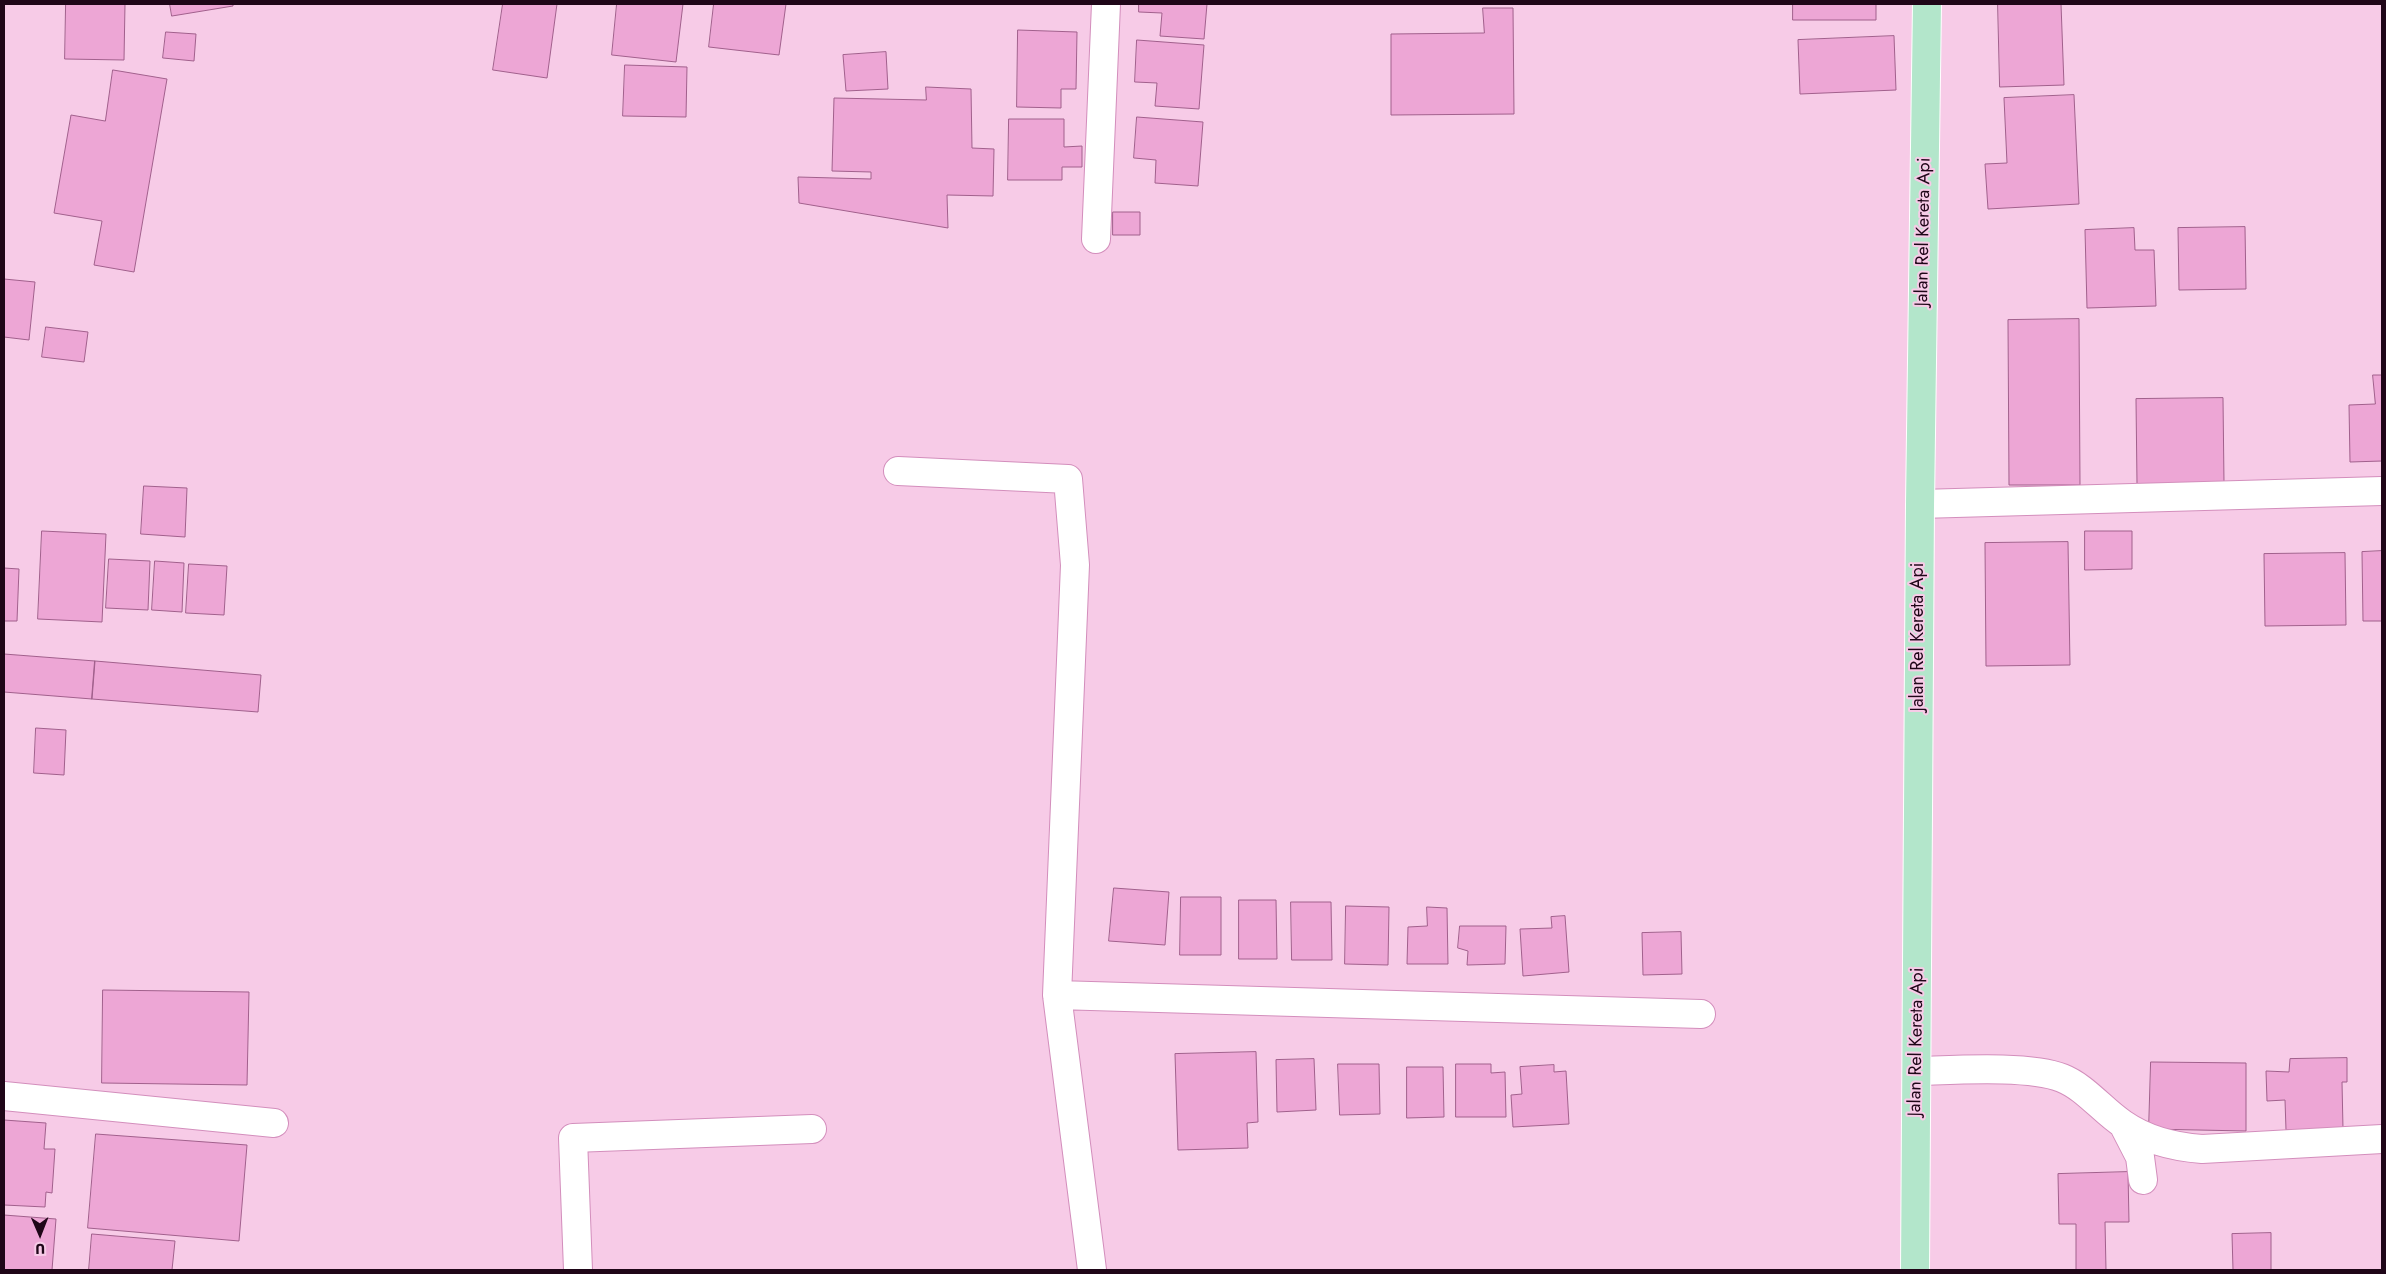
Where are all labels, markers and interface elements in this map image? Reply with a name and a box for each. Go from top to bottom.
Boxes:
street label: Jalan Rel Kereta Api [1912,157,1936,307]
street label: Jalan Rel Kereta Api [1908,563,1930,711]
street label: Jalan Rel Kereta Api [1905,967,1929,1117]
north arrow [15,1209,65,1259]
text: U [35,1239,45,1259]

